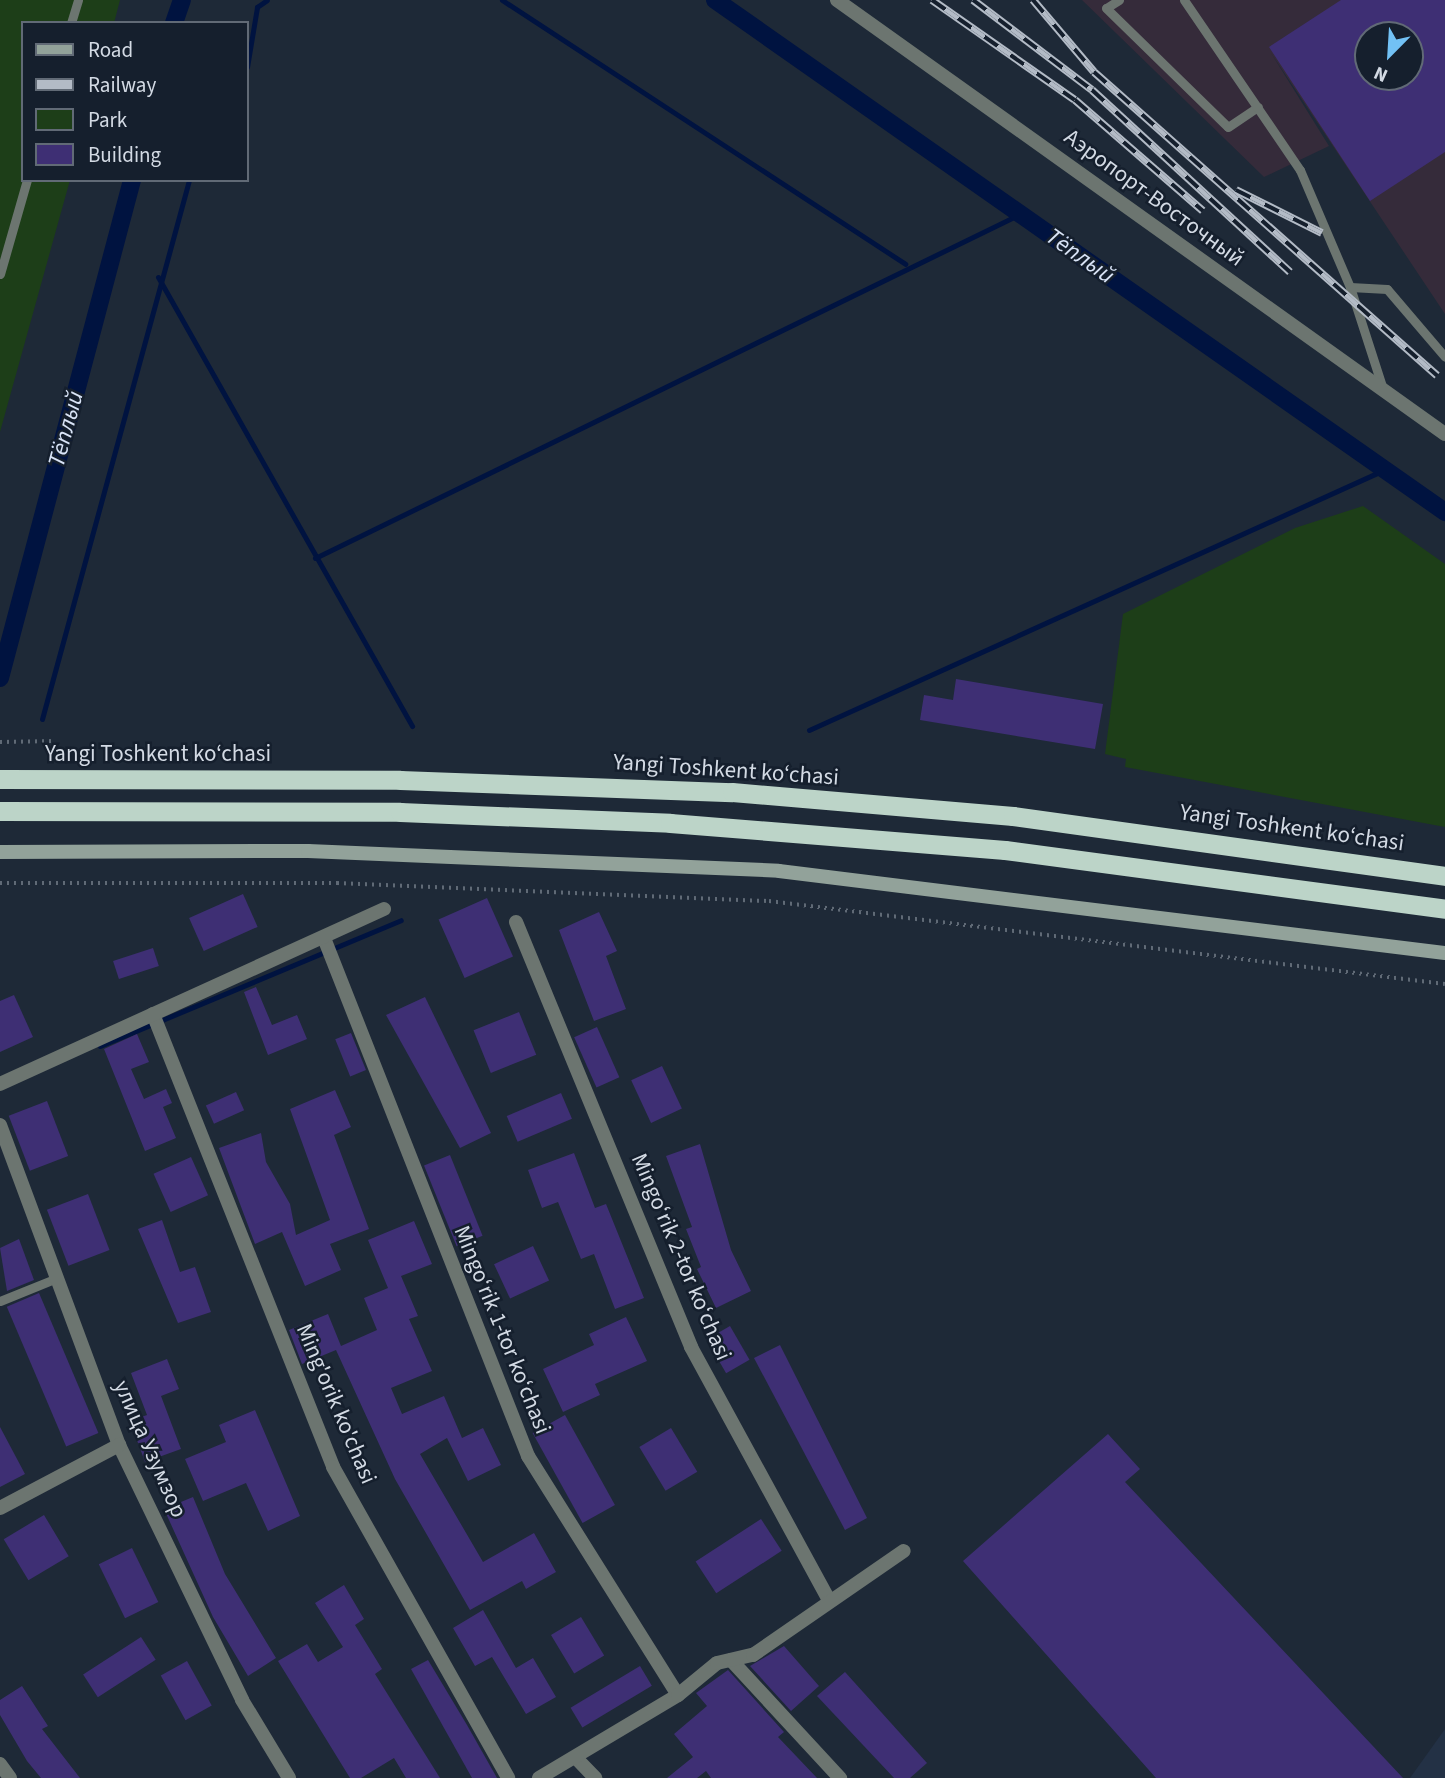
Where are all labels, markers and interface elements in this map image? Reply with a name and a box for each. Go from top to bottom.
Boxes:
legend [21,21,248,182]
north arrow [1354,21,1424,91]
text: Road [88,35,133,65]
text: N [1370,59,1392,89]
text: Railway [88,70,156,100]
text: Park [88,105,127,135]
street label: Аэропорт-Восточный [1059,123,1249,273]
text: Building [88,140,161,170]
water label: Тёплый [1040,222,1120,290]
water label: Тёплый [42,388,90,470]
street label: Yangi Toshkent ko‘chasi [45,740,271,768]
street label: Yangi Toshkent ko‘chasi [612,748,840,792]
street label: Yangi Toshkent ko‘chasi [1178,799,1406,857]
street label: Mingo‘rik 2-tor ko‘chasi [625,1149,737,1365]
street label: Mingo‘rik 1-tor ko‘chasi [448,1222,556,1438]
street label: Ming'orik ko'chasi [290,1320,382,1488]
street label: улица Узумзор [107,1376,193,1522]

